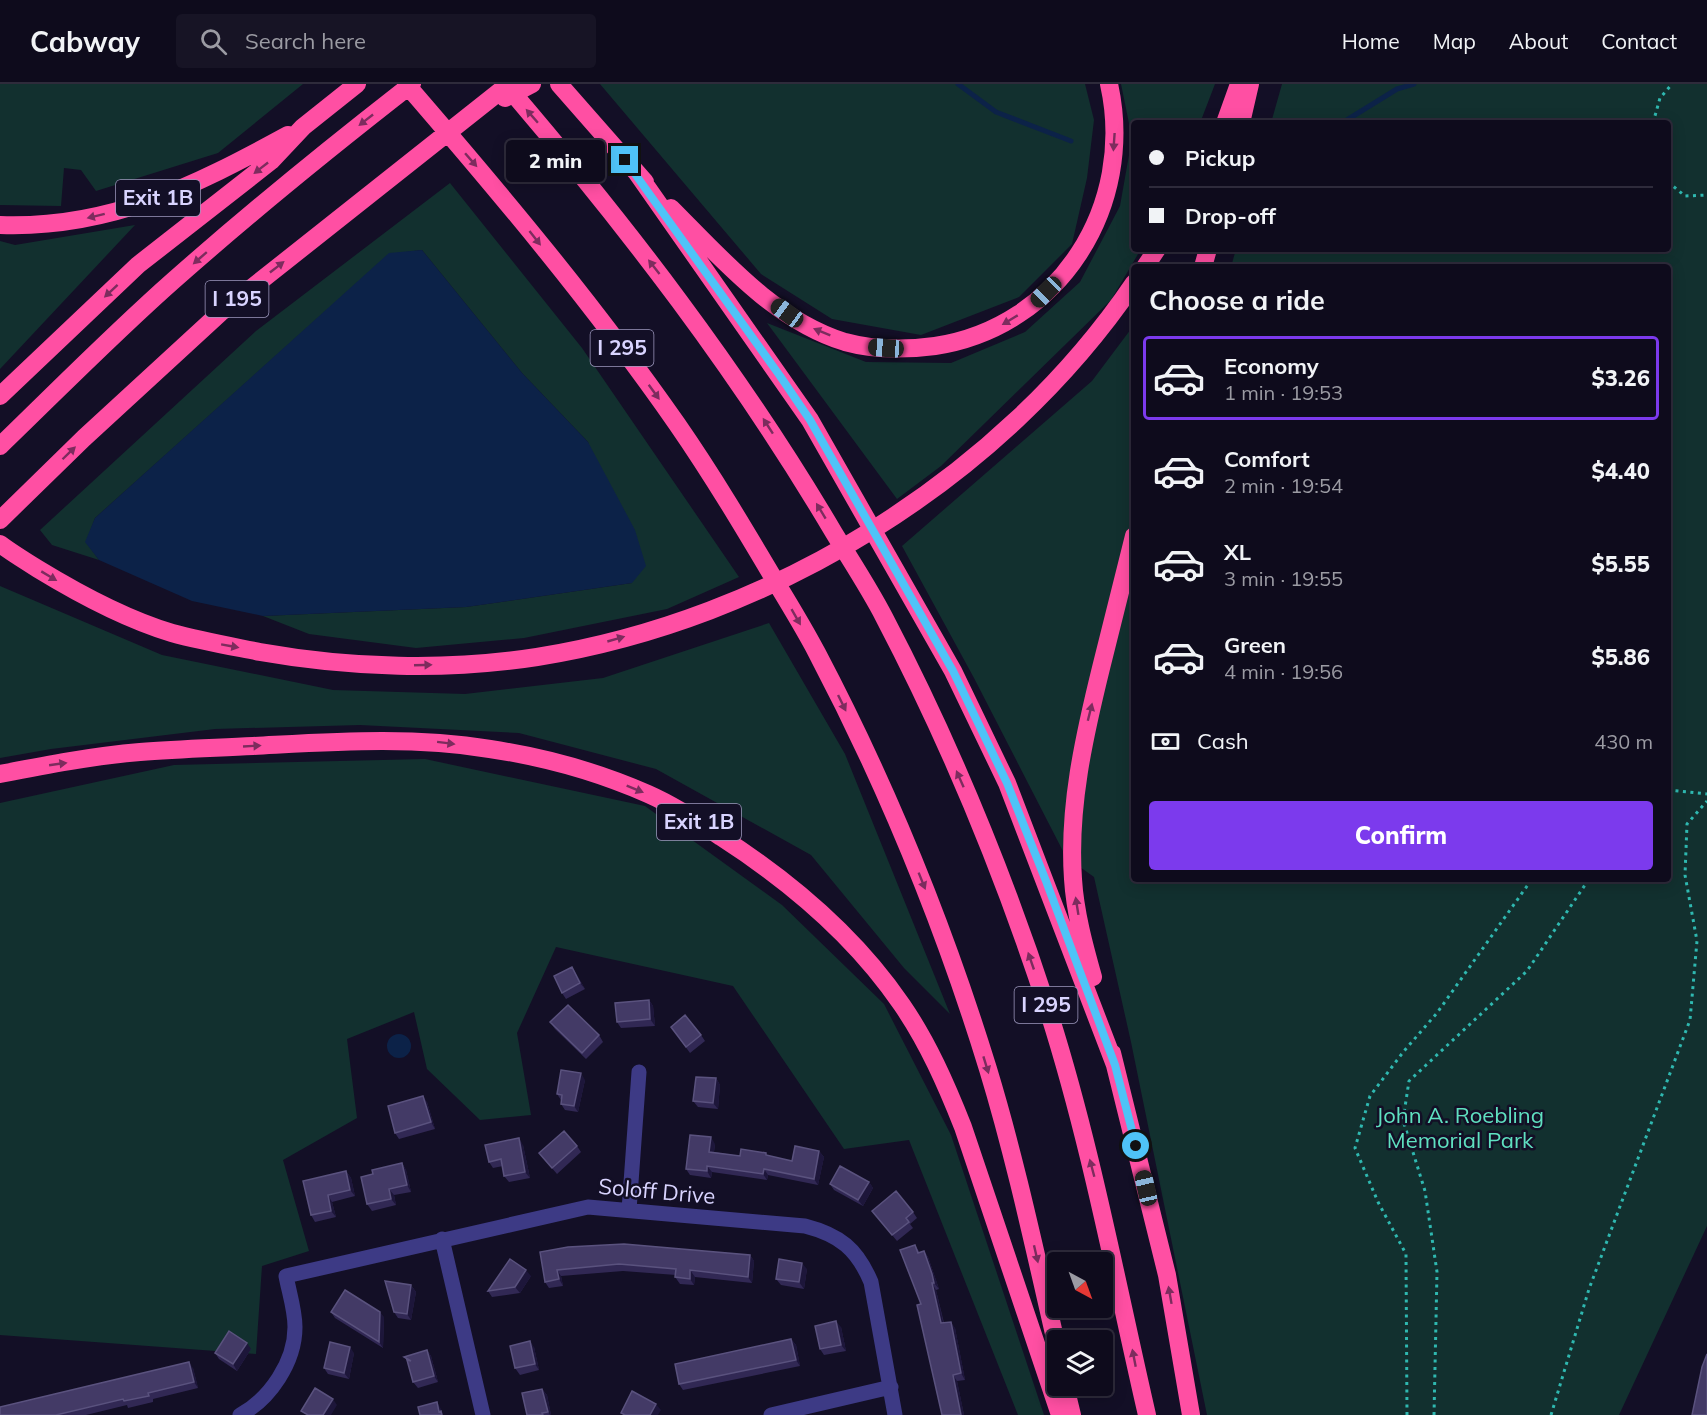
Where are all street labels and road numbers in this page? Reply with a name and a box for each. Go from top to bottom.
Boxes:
road number: Exit 1B [116,180,200,216]
road number: I 195 [206,281,268,317]
road number: I 295 [590,330,654,366]
road number: Exit 1B [657,804,741,840]
road number: I 295 [1014,987,1078,1023]
street label: Soloff Drive [597,1172,717,1210]

